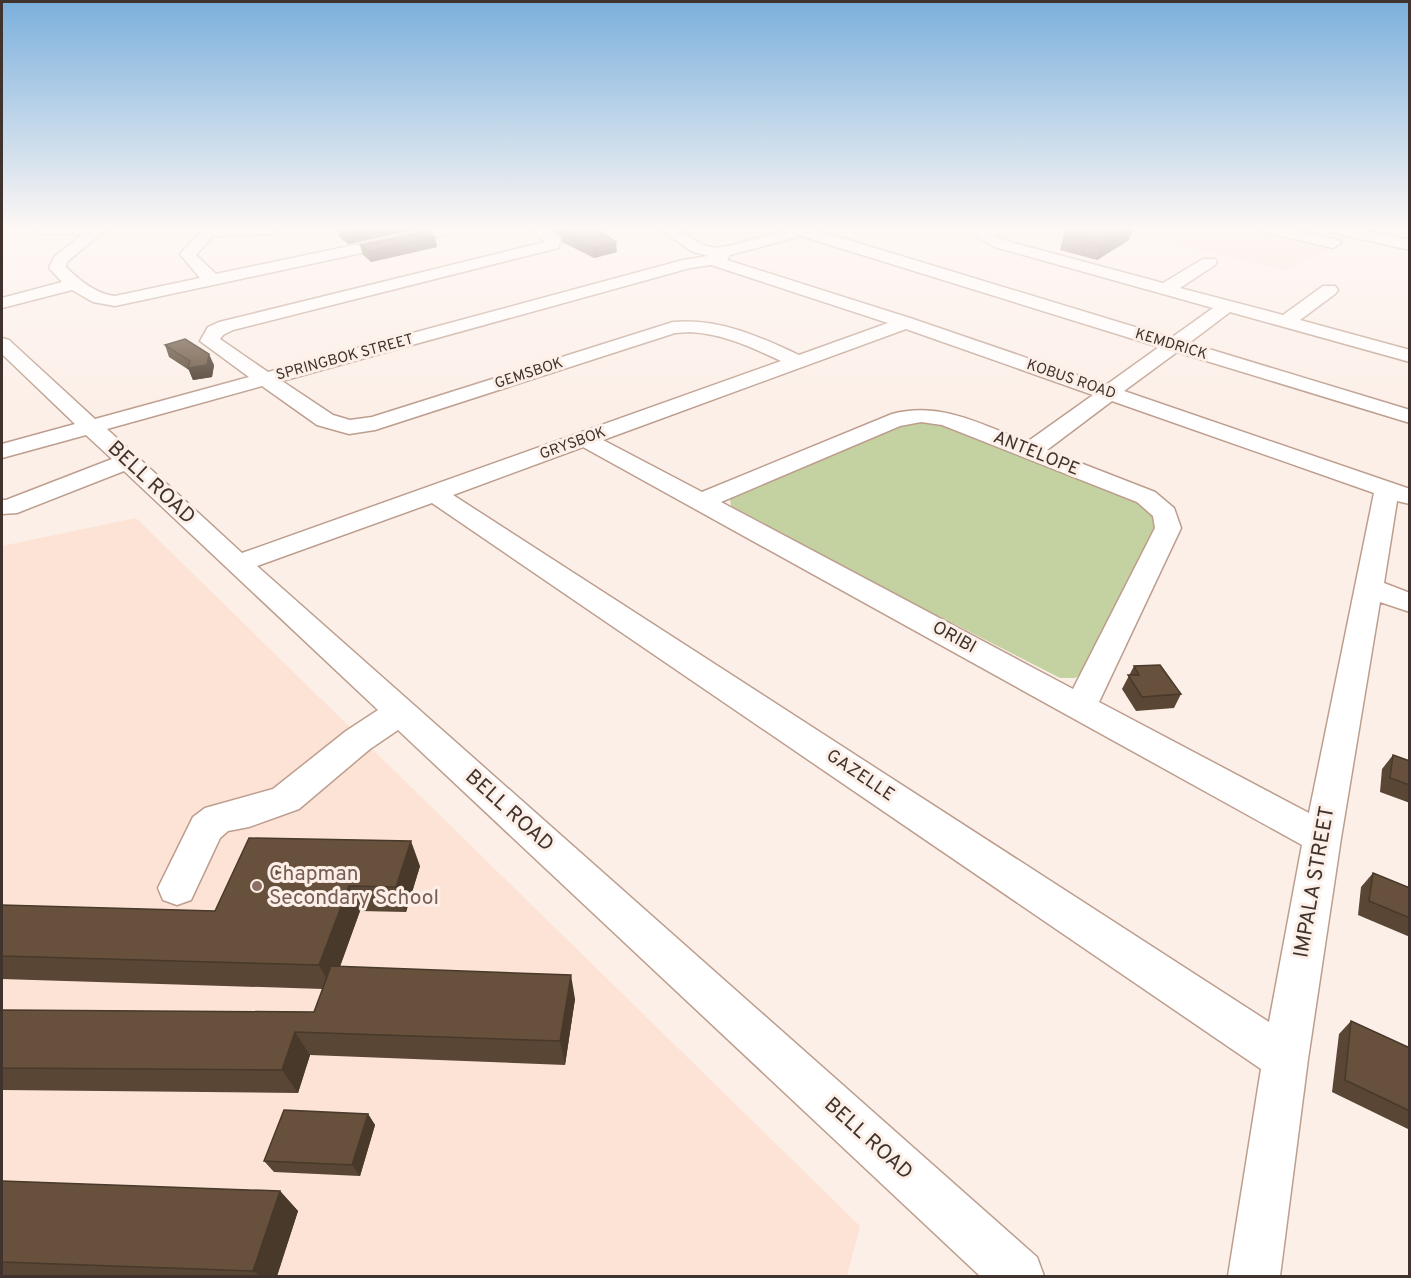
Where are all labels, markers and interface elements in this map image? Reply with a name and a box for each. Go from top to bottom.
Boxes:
street label: KEMDRICK [1133,325,1210,365]
street label: SPRINGBOK STREET [274,330,416,386]
street label: GEMSBOK [492,354,566,394]
street label: KOBUS ROAD [1024,356,1118,404]
street label: GRYSBOK [537,423,609,465]
street label: ANTELOPE [990,426,1082,482]
street label: BELL ROAD [101,435,201,531]
street label: ORIBI [928,617,980,659]
street label: GAZELLE [821,745,899,807]
street label: BELL ROAD [459,764,559,858]
street label: IMPALA STREET [1288,804,1342,960]
place label: Chapman Secondary School [269,861,439,912]
marker: Chapman Secondary School [250,879,264,893]
street label: BELL ROAD [818,1092,918,1186]

